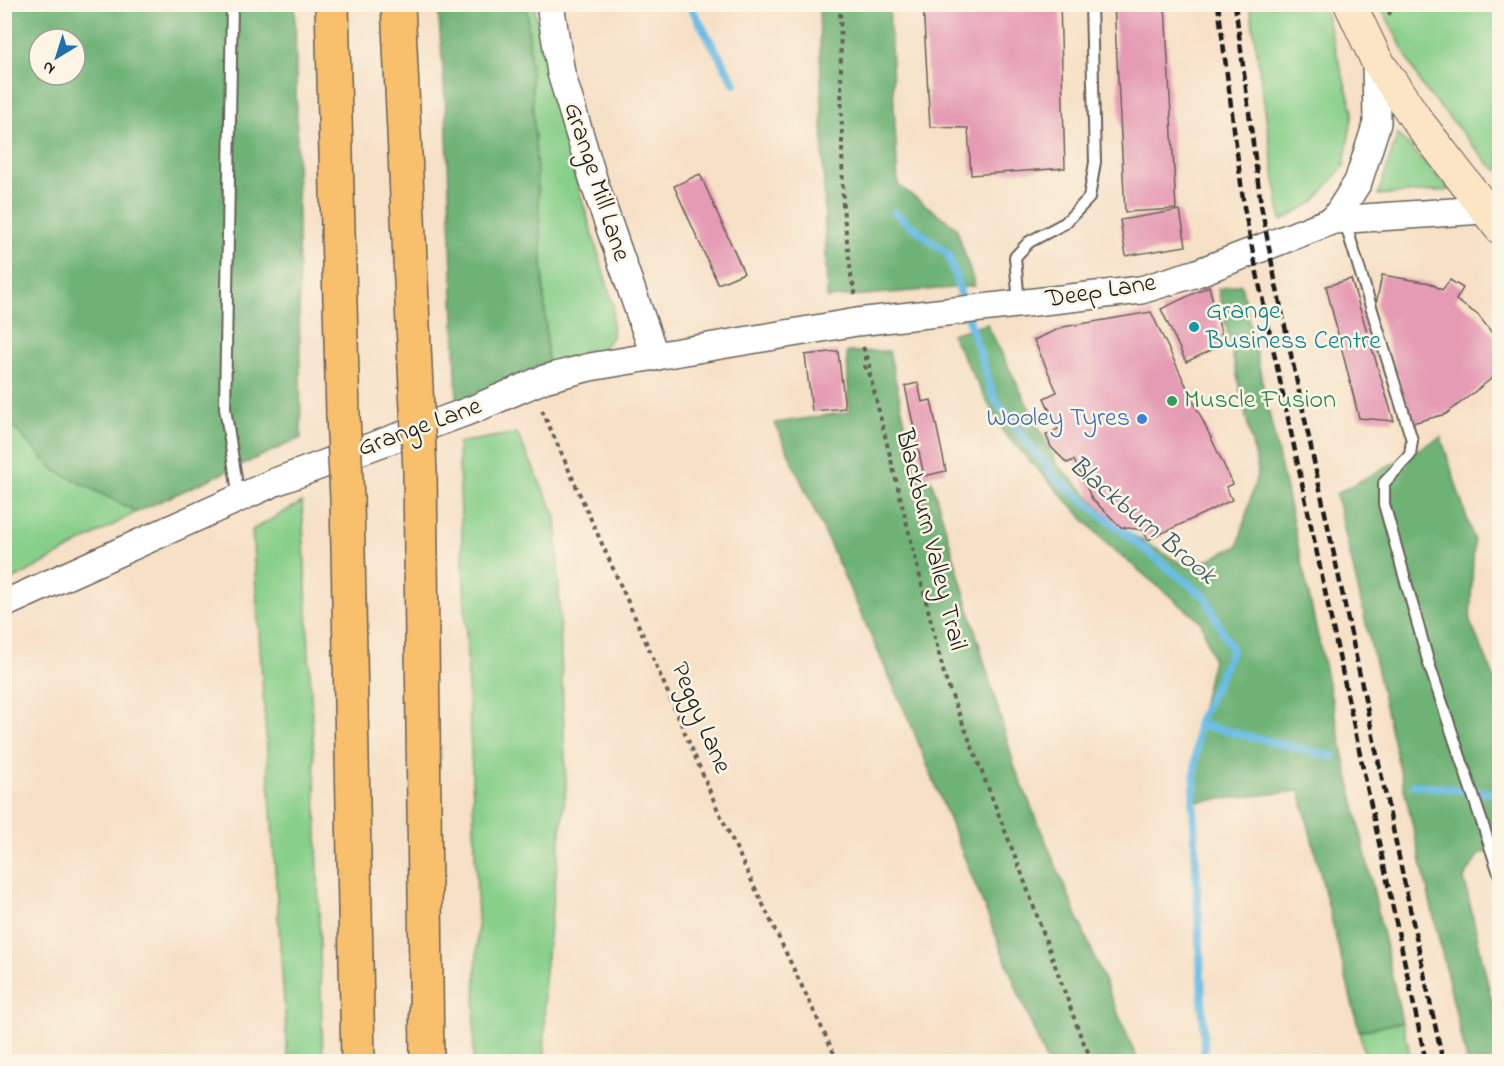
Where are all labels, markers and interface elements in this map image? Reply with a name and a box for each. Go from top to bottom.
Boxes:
north arrow [27,27,87,87]
text: N [37,54,61,80]
street label: Grange Mill Lane [552,98,640,267]
street label: Deep Lane [1042,264,1159,320]
place label: Grange Business Centre [1205,293,1381,361]
marker: Grange Business Centre [1187,320,1201,334]
place label: Muscle Fusion [1184,382,1336,420]
street label: Grange Lane [353,388,488,468]
marker: Muscle Fusion [1165,394,1179,408]
place label: Wooley Tyres [986,400,1130,438]
marker: Wooley Tyres [1135,412,1149,426]
street label: Blackburn Valley Trail [884,424,976,655]
water label: Blackburn Brook [1059,447,1226,596]
street label: Peggy Lane [660,656,741,780]

